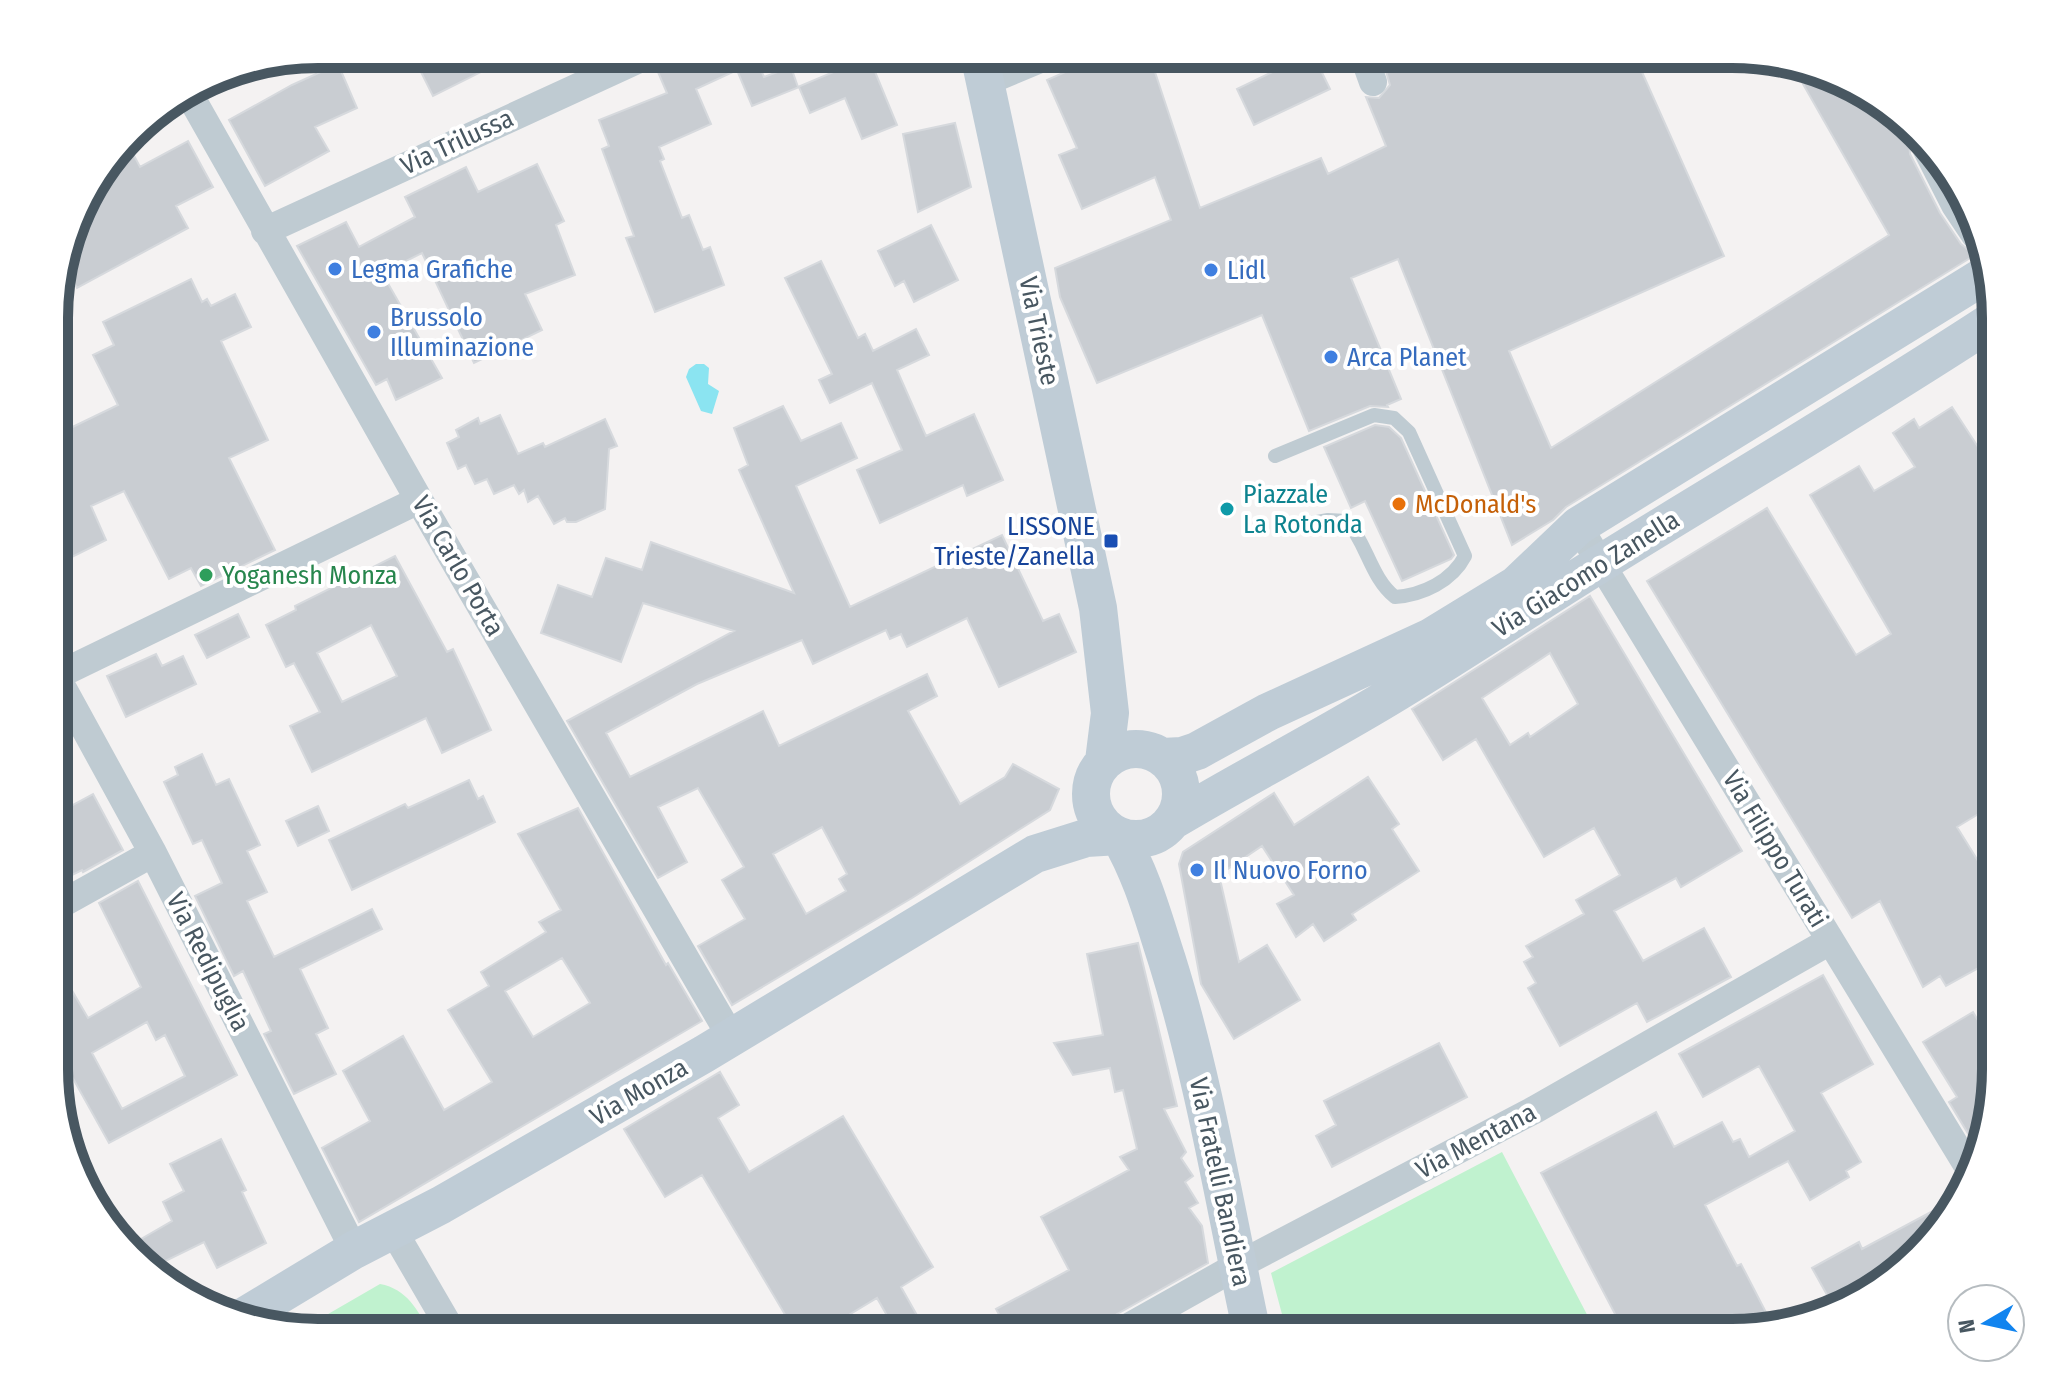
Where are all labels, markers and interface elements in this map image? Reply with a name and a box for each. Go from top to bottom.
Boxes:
street label: Via Trilussa [396,102,518,182]
place label: Legma Grafiche [351,254,513,285]
place label: Lidl [1227,255,1266,286]
marker: Legma Grafiche [326,260,344,278]
marker: Lidl [1202,261,1220,279]
street label: Via Trieste [1012,274,1066,388]
place label: Brussolo Illuminazione [390,302,534,363]
marker: Brussolo Illuminazione [365,323,383,341]
place label: Arca Planet [1347,342,1467,373]
marker: Arca Planet [1322,348,1340,366]
place label: Piazzale La Rotonda [1243,479,1363,540]
place label: McDonald's [1415,489,1536,520]
street label: Via Carlo Porta [405,490,511,642]
marker: McDonald's [1390,495,1408,513]
marker: Piazzale La Rotonda [1218,500,1236,518]
street label: Via Giacomo Zanella [1487,504,1685,644]
place label: LISSONE Trieste/Zanella [934,511,1095,572]
marker: LISSONE Trieste/Zanella [1102,532,1120,550]
place label: Yoganesh Monza [222,560,398,591]
marker: Yoganesh Monza [197,566,215,584]
street label: Via Filippo Turati [1716,765,1834,933]
place label: Il Nuovo Forno [1213,855,1368,886]
marker: Il Nuovo Forno [1188,861,1206,879]
street label: Via Redipuglia [160,887,256,1037]
street label: Via Monza [585,1052,693,1132]
street label: Via Fratelli Bandiera [1183,1075,1257,1289]
street label: Via Mentana [1411,1097,1541,1185]
north arrow [1946,1283,2026,1363]
text: N [1952,1317,1981,1335]

